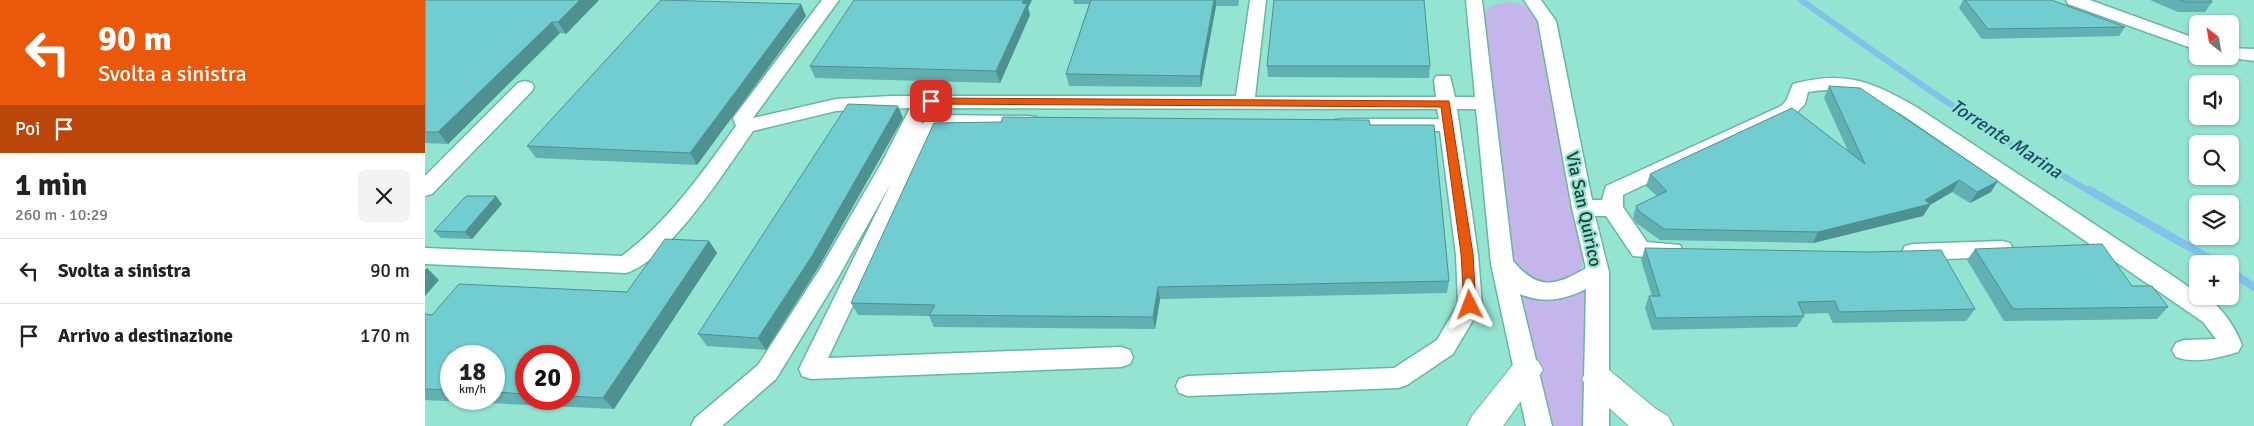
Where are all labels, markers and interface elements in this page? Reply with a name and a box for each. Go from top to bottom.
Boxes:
north arrow [2189,15,2239,65]
map controls [2189,15,2239,305]
text: 90 m [98,17,172,60]
icon: left [15,20,80,85]
text: Svolta a sinistra [98,60,247,87]
button: sound [2189,75,2239,125]
pin [910,80,952,122]
icon: arrive [917,87,945,115]
water label: Torrente Marina [1945,94,2068,185]
icon: arrive [50,115,78,143]
text: Poi [15,117,40,141]
button: search [2189,135,2239,185]
street label: Via San Quirico [1561,149,1607,269]
text: 1 min [15,167,87,204]
button: close [358,170,410,222]
button: layers [2189,195,2239,245]
text: 260 m · 10:29 [15,205,108,225]
button: + [2189,255,2239,305]
icon: left [15,257,43,285]
text: Svolta a sinistra [58,259,191,283]
text: 90 m [370,259,410,283]
position arrow [1443,278,1495,330]
icon: arrive [15,322,43,350]
text: Arrivo a destinazione [58,324,233,348]
text: 170 m [360,324,410,348]
speed limit sign: 20 [515,345,580,410]
text: 18 [459,356,486,387]
text: km/h [459,382,486,397]

